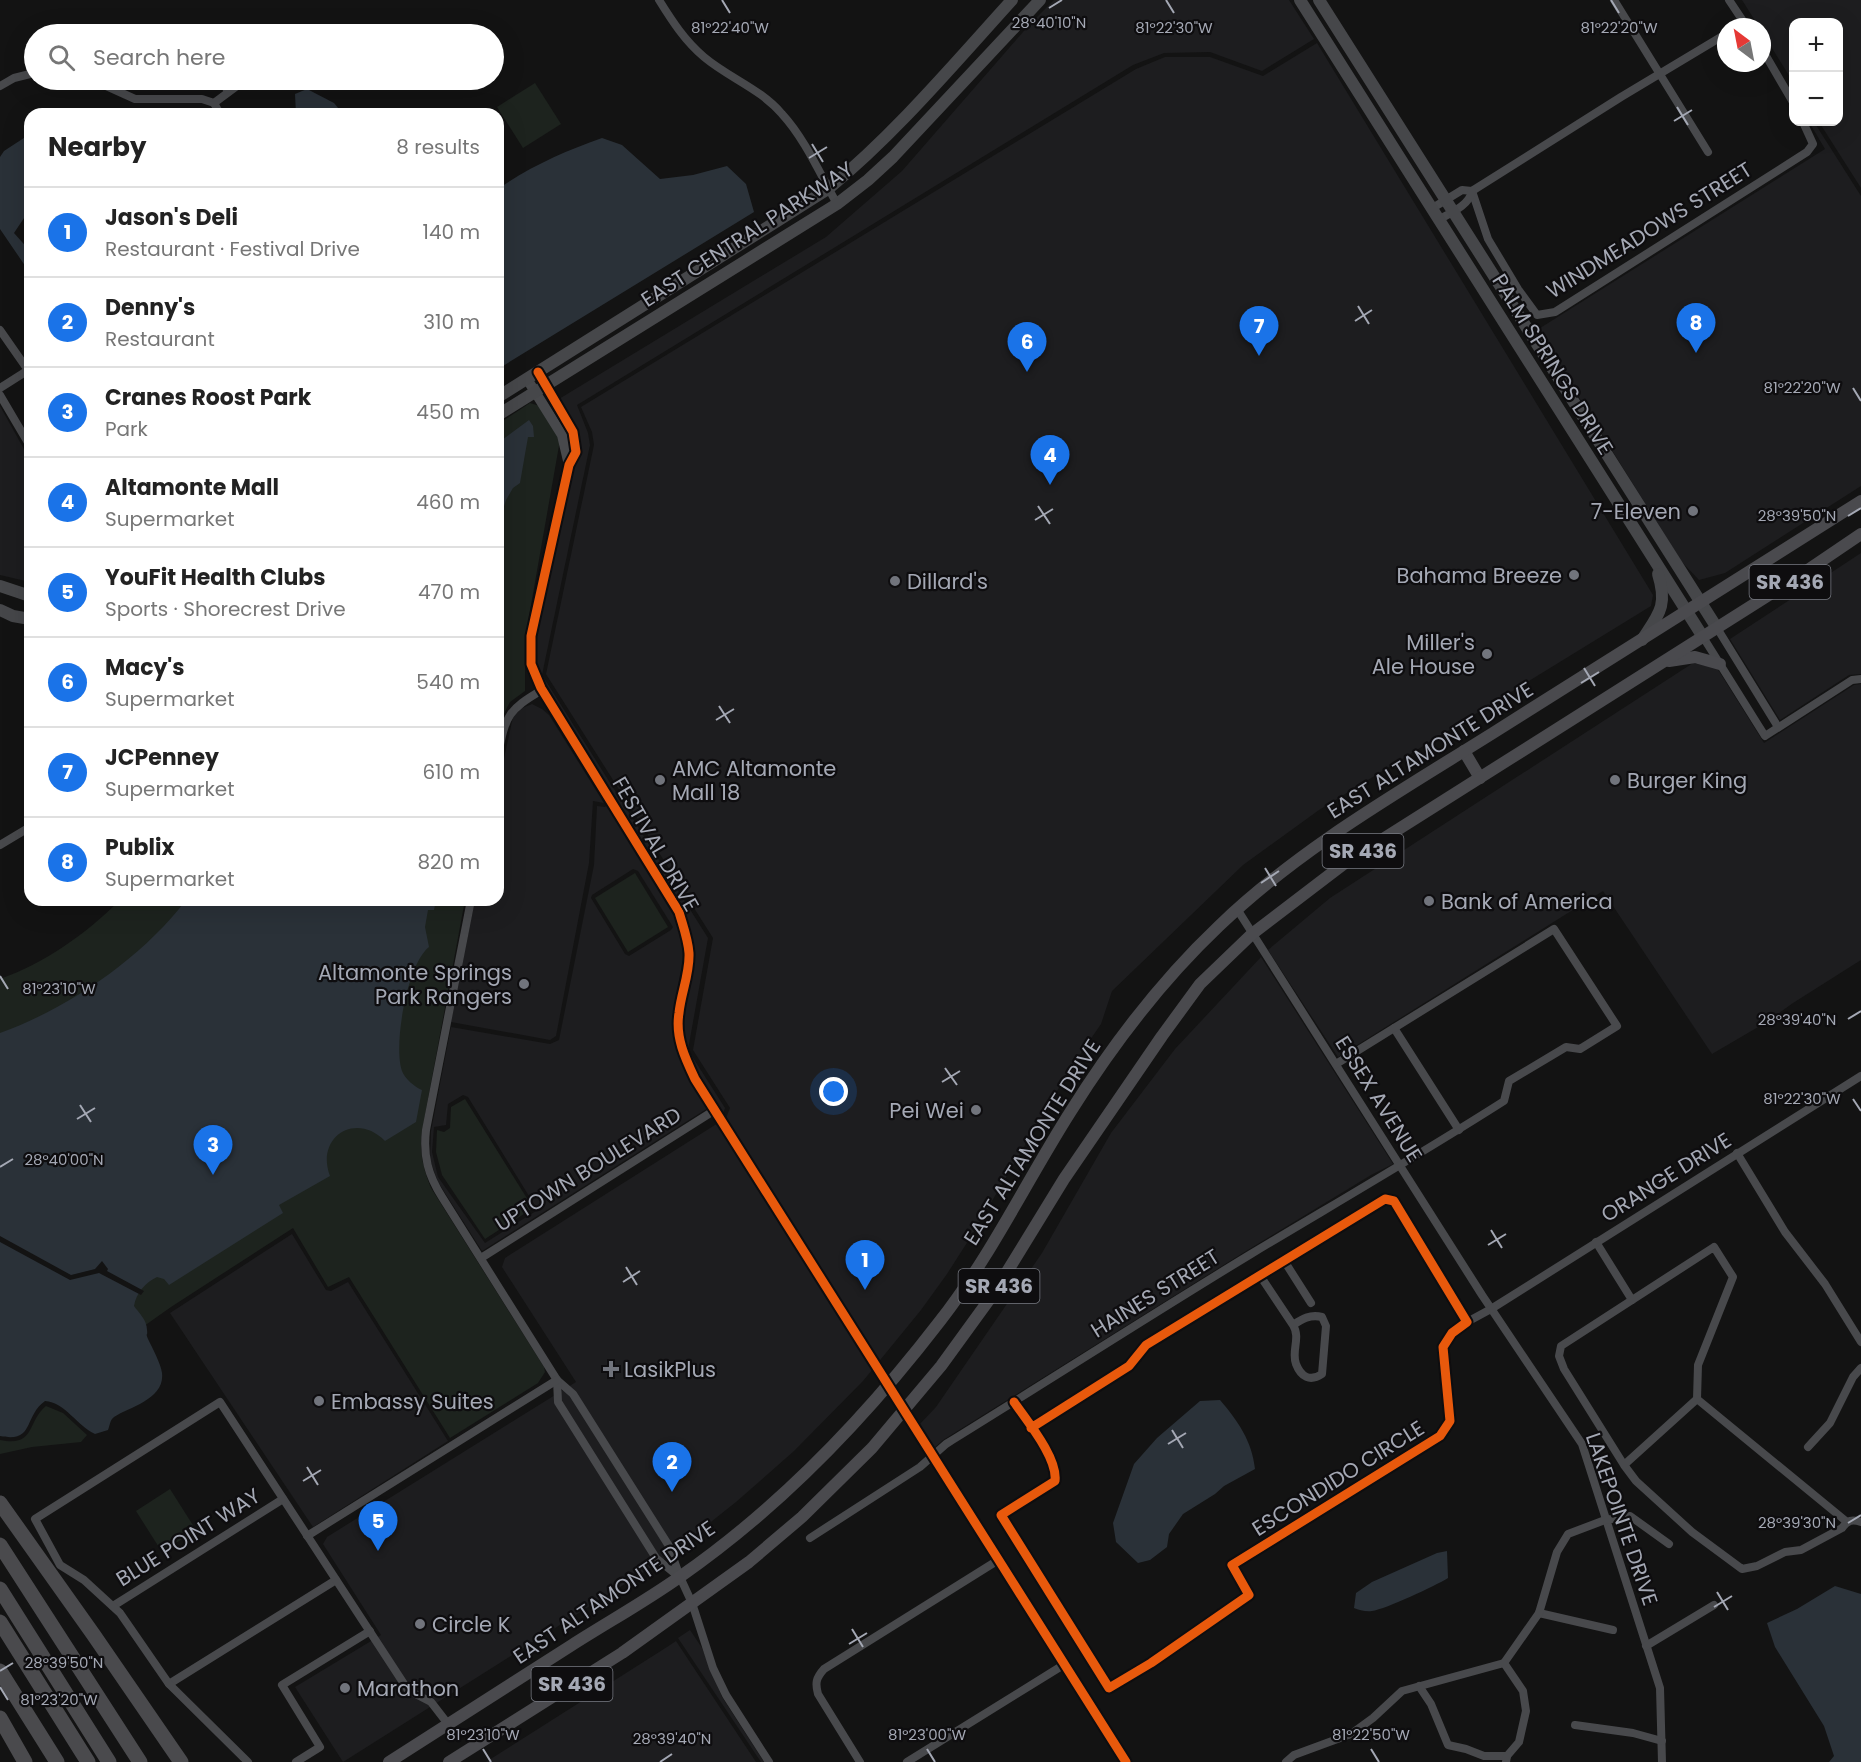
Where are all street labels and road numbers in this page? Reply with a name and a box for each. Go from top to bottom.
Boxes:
street label: EAST CENTRAL PARKWAY [635,154,859,314]
street label: WINDMEADOWS STREET [1541,155,1757,305]
street label: PALM SPRINGS DRIVE [1486,268,1620,460]
road number: SR 436 [1750,565,1830,599]
street label: EAST ALTAMONTE DRIVE [1321,675,1539,825]
street label: FESTIVAL DRIVE [606,771,706,917]
road number: SR 436 [1322,834,1404,868]
street label: ESSEX AVENUE [1329,1030,1429,1168]
street label: EAST ALTAMONTE DRIVE [957,1033,1107,1251]
street label: UPTOWN BOULEVARD [489,1100,687,1238]
street label: ORANGE DRIVE [1595,1125,1737,1229]
street label: HAINES STREET [1085,1242,1225,1344]
road number: SR 436 [958,1269,1040,1303]
street label: ESCONDIDO CIRCLE [1246,1413,1430,1543]
street label: LAKEPOINTE DRIVE [1579,1429,1665,1609]
street label: BLUE POINT WAY [110,1481,266,1593]
street label: EAST ALTAMONTE DRIVE [507,1513,721,1671]
road number: SR 436 [532,1667,612,1701]

